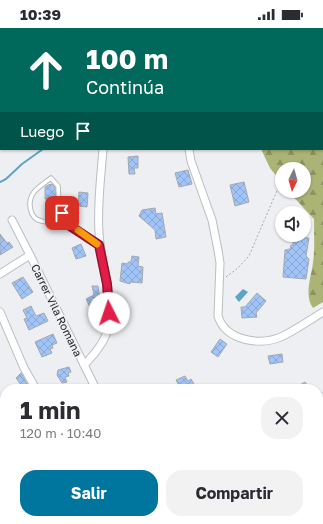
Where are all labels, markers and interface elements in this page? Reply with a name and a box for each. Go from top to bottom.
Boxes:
text: 10:39 [20,5,61,23]
text: 100 m [86,42,168,75]
icon: ahead [20,44,72,96]
text: Continúa [86,76,164,98]
icon: arrive [72,120,94,142]
text: Luego [20,122,64,140]
north arrow [275,162,311,198]
map controls [275,162,311,242]
pin [45,196,79,230]
icon: arrive [51,202,73,224]
button: sound [275,206,311,242]
street label: Carrer Vila Romana [29,262,85,358]
position arrow [88,292,130,334]
text: 1 min [20,395,80,424]
button: close [261,397,303,439]
text: 120 m · 10:40 [20,425,101,441]
button: Salir [20,470,158,516]
button: Compartir [166,470,303,516]

